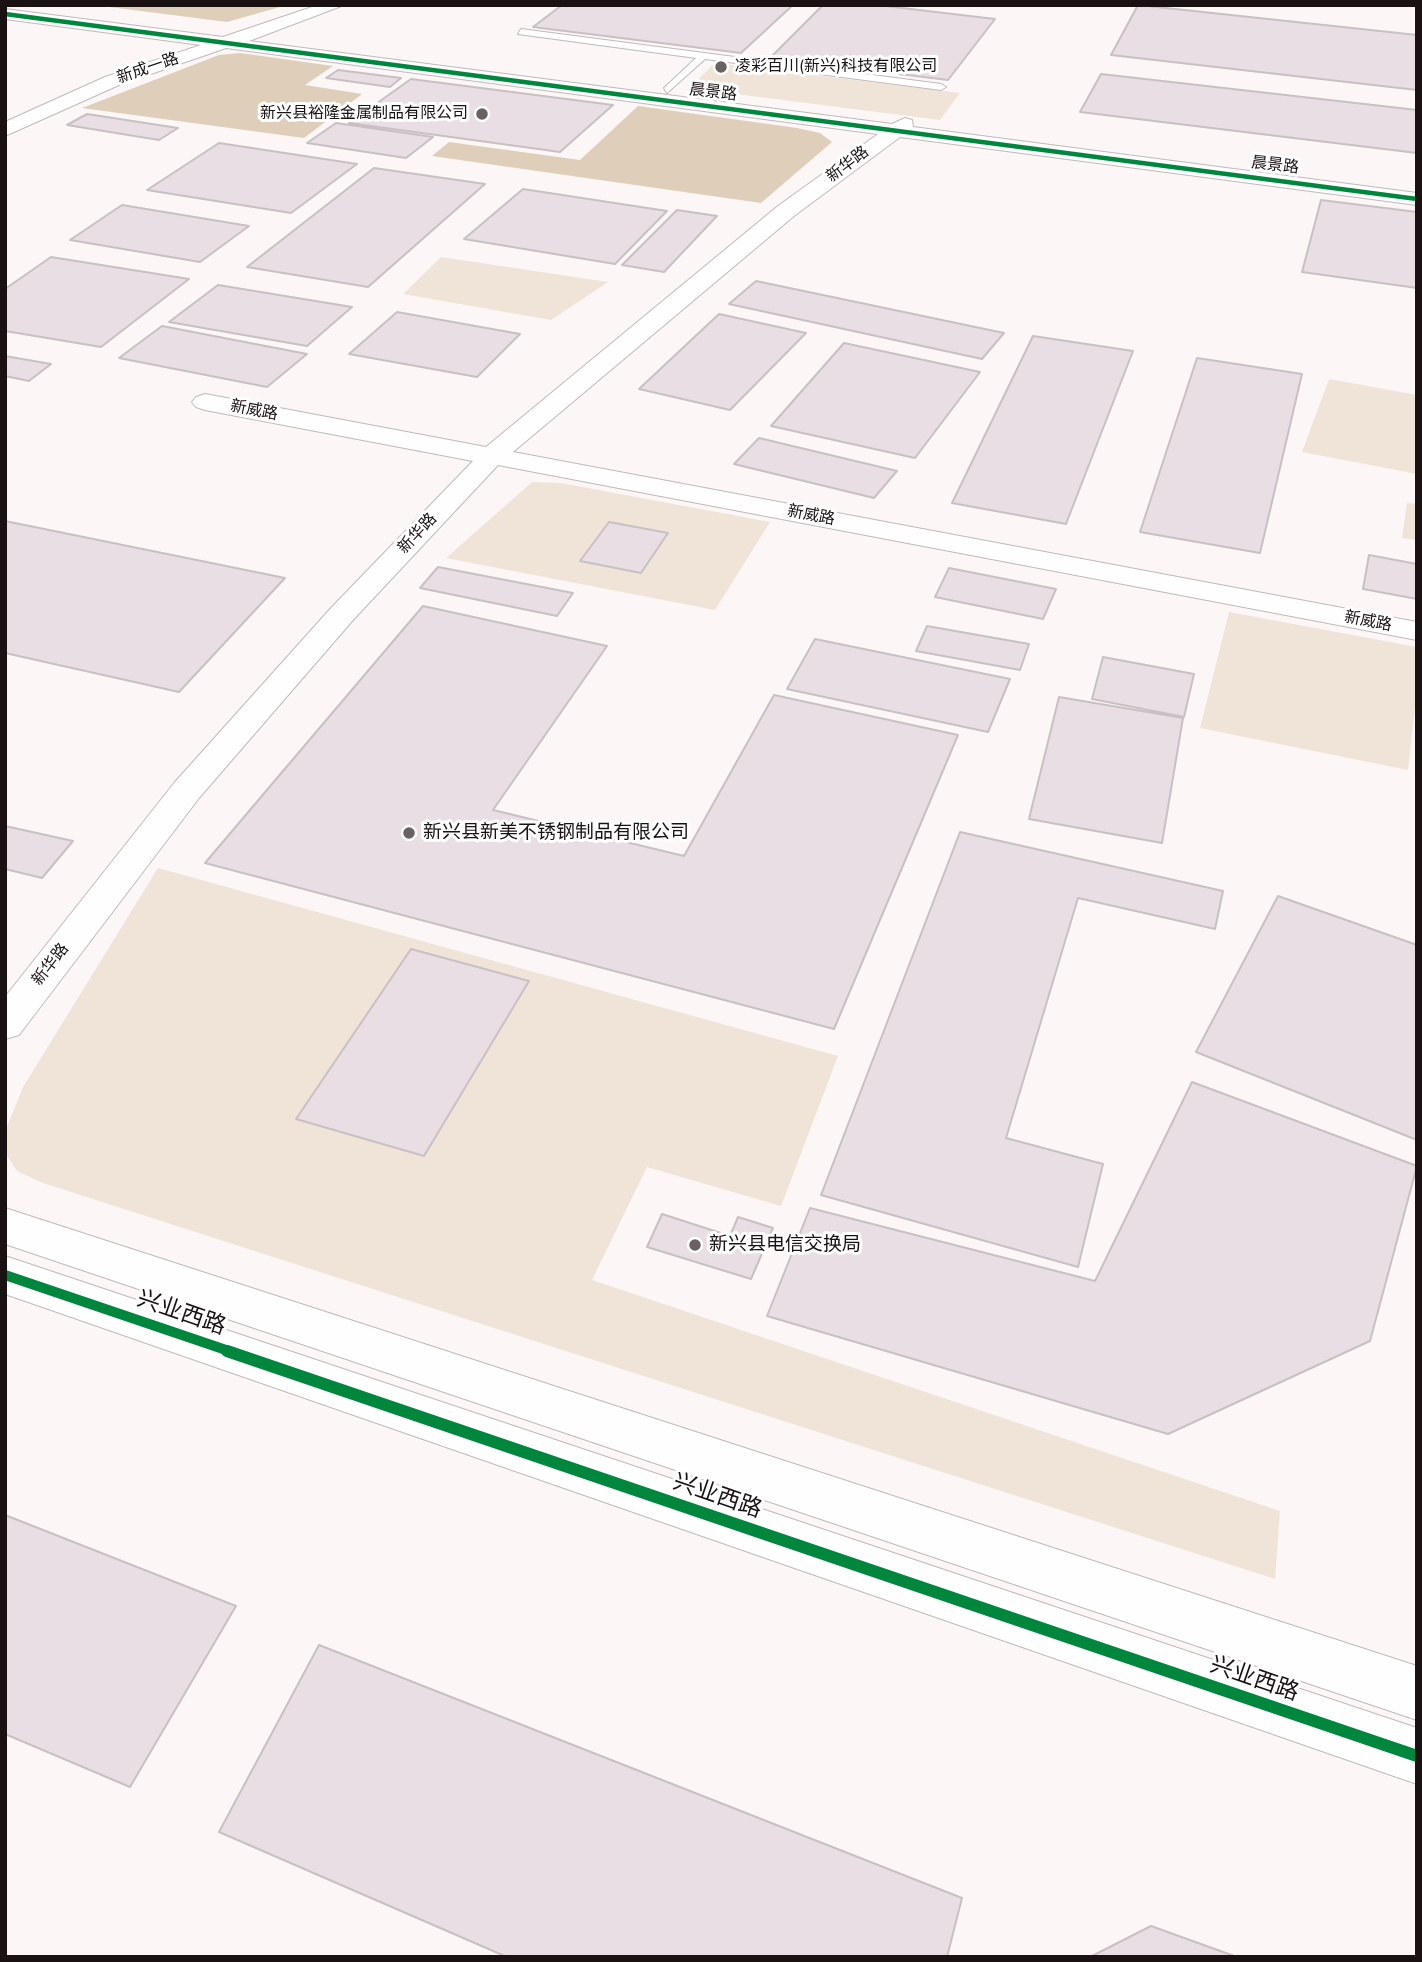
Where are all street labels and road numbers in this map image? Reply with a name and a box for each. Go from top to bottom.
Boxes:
street label: 新成一路 [115,50,181,88]
street label: 晨景路 [688,81,738,105]
street label: 新华路 [823,143,873,187]
street label: 晨景路 [1250,154,1300,178]
street label: 新威路 [229,397,279,425]
street label: 新威路 [786,502,836,530]
street label: 新华路 [395,510,441,558]
street label: 新威路 [1343,608,1393,636]
street label: 新华路 [29,940,73,990]
street label: 兴业西路 [133,1286,229,1342]
street label: 兴业西路 [669,1469,765,1525]
street label: 兴业西路 [1206,1652,1302,1708]

